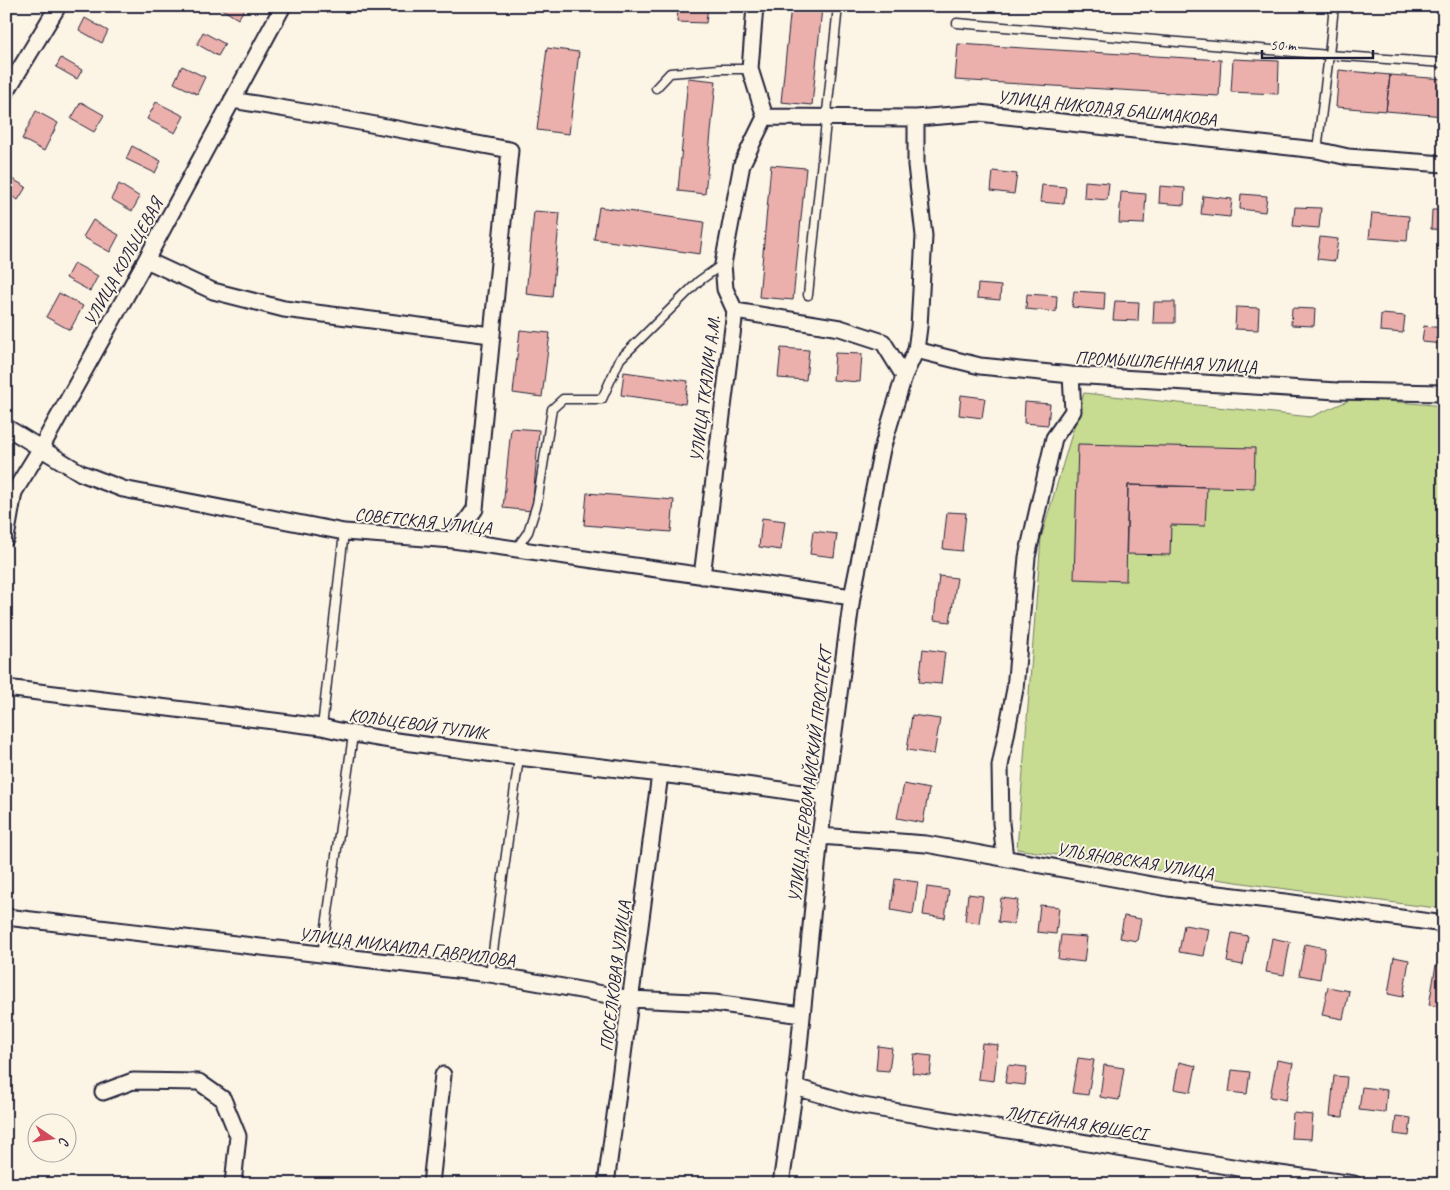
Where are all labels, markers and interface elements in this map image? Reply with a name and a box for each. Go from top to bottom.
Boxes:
scale bar [1262,28,1374,60]
text: 50 m [1270,36,1297,55]
street label: УЛИЦА НИКОЛАЯ БАШМАКОВА [996,86,1219,131]
street label: УЛИЦА КОЛЬЦЕВАЯ [79,192,169,330]
street label: УЛИЦА ТКАЛИЧ А.М. [685,314,725,463]
street label: ПРОМЫШЛЕННАЯ УЛИЦА [1075,346,1258,378]
street label: СОВЕТСКАЯ УЛИЦА [354,503,493,539]
street label: УЛИЦА ПЕРВОМАЙСКИЙ ПРОСПЕКТ [783,642,837,903]
street label: КОЛЬЦЕВОЙ ТУПИК [347,703,492,745]
street label: УЛЬЯНОВСКАЯ УЛИЦА [1055,838,1216,884]
street label: ПОСЕЛКОВАЯ УЛИЦА [595,899,635,1052]
street label: УЛИЦА МИХАИЛА ГАВРИЛОВА [298,923,517,971]
street label: ЛИТЕЙНАЯ КӨШЕСІ [1004,1101,1152,1146]
north arrow [28,1112,78,1162]
text: С [55,1136,73,1148]

